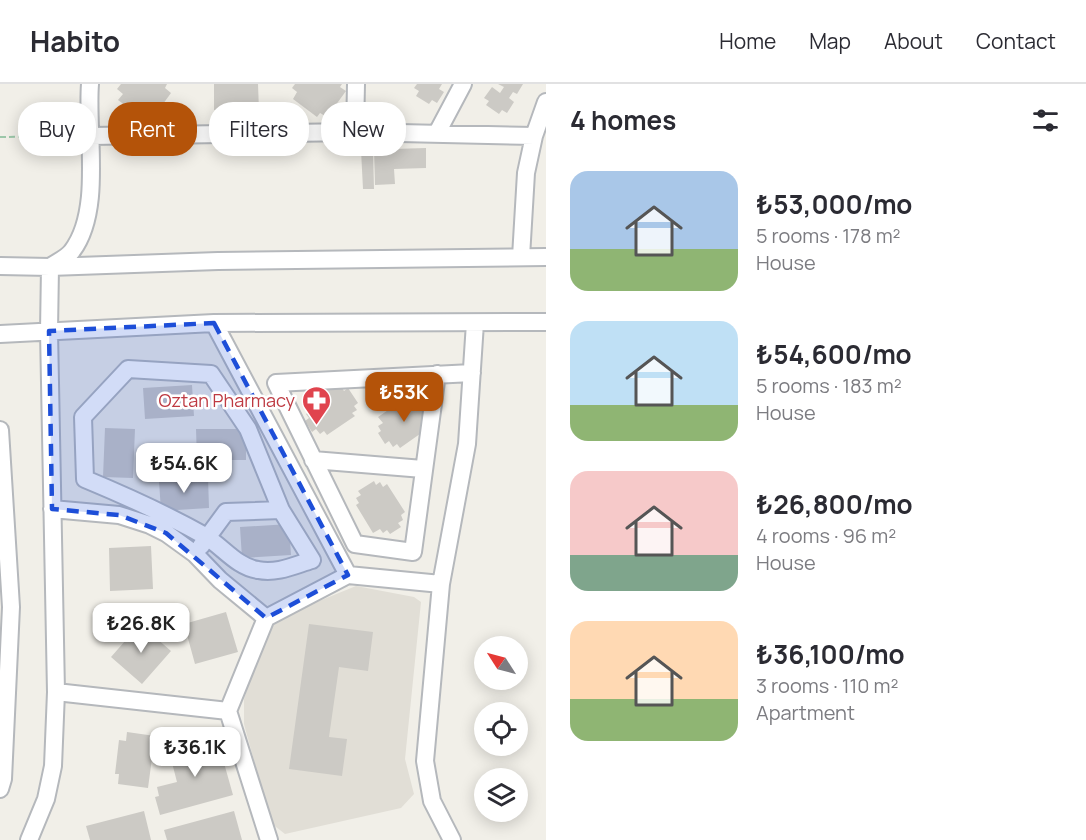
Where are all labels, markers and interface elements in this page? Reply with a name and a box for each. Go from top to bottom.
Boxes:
text: Habito [30,22,120,60]
text: Home [719,27,776,55]
text: Map [809,27,851,55]
text: About [884,27,943,55]
text: Contact [976,27,1056,55]
chip: Buy [18,102,96,156]
chip: Rent [108,102,197,156]
chip: Filters [209,102,309,156]
chip: New [321,102,406,156]
text: 4 homes [570,102,676,138]
icon: filters [1029,104,1062,137]
text: ₺53,000/mo [756,186,912,222]
icon: home [618,195,690,267]
text: 5 rooms · 178 m² [756,222,901,249]
text: House [756,249,816,276]
text: ₺54,600/mo [756,336,912,372]
icon: home [618,345,690,417]
pin: ₺53K [368,372,440,423]
text: 5 rooms · 183 m² [756,372,902,399]
text: ₺53K [379,378,429,405]
pharmacy icon: Oztan Pharmacy [300,384,332,426]
place label: Oztan Pharmacy [159,388,296,412]
text: House [756,399,816,426]
pin: ₺54.6K [135,443,233,494]
text: ₺54.6K [150,449,218,476]
text: ₺26,800/mo [756,486,913,522]
icon: home [618,495,690,567]
text: 4 rooms · 96 m² [756,522,896,549]
text: House [756,549,816,576]
pin: ₺26.8K [92,603,190,654]
text: ₺26.8K [107,609,175,636]
north arrow [474,636,528,690]
map controls [474,636,528,822]
text: ₺36,100/mo [756,636,905,672]
icon: home [618,645,690,717]
text: 3 rooms · 110 m² [756,672,898,699]
text: Apartment [756,699,855,726]
button: locate [474,702,528,756]
pin: ₺36.1K [146,727,244,778]
text: ₺36.1K [164,733,226,760]
button: layers [474,768,528,822]

